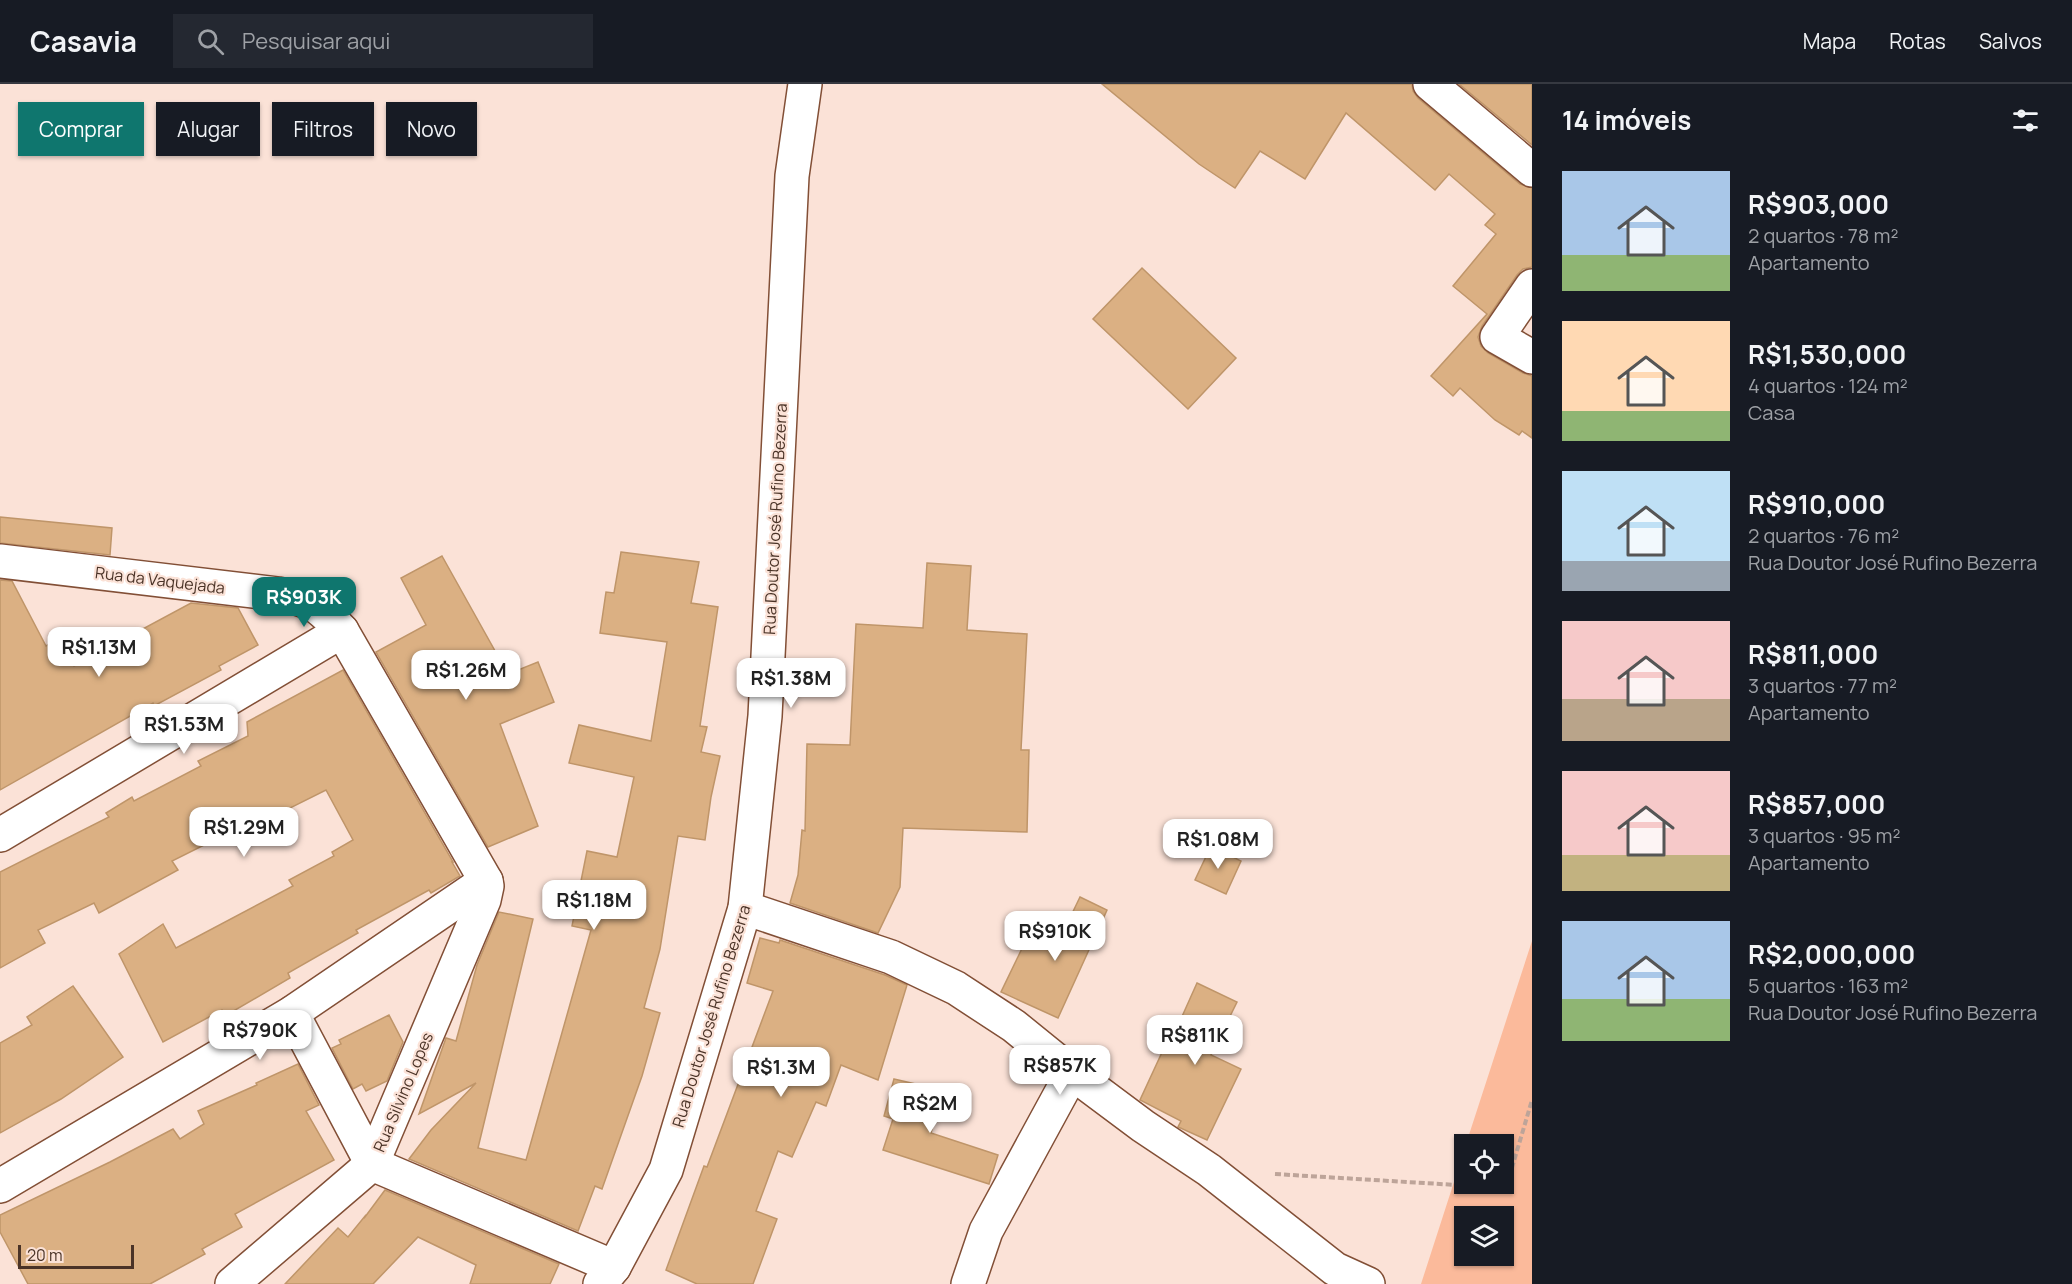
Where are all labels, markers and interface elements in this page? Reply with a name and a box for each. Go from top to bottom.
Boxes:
search box [173,14,593,68]
text: Casavia [30,22,137,60]
icon: search [194,25,227,58]
text: Pesquisar aqui [242,26,390,56]
text: Mapa [1803,27,1856,55]
text: Rotas [1889,27,1946,55]
text: Salvos [1979,27,2042,55]
chip: Comprar [18,102,144,156]
chip: Alugar [156,102,260,156]
chip: Filtros [272,102,374,156]
chip: Novo [386,102,477,156]
text: 14 imóveis [1562,102,1691,138]
icon: filters [2009,104,2042,137]
text: R$903,000 [1748,186,1889,222]
icon: home [1610,195,1682,267]
text: 2 quartos · 78 m² [1748,222,1898,249]
text: Apartamento [1748,249,1870,276]
text: R$1,530,000 [1748,336,1906,372]
icon: home [1610,345,1682,417]
text: 4 quartos · 124 m² [1748,372,1908,399]
text: Casa [1748,399,1795,426]
street label: Rua Doutor José Rufino Bezerra [758,403,792,635]
text: R$910,000 [1748,486,1885,522]
icon: home [1610,495,1682,567]
text: 2 quartos · 76 m² [1748,522,1899,549]
text: Rua Doutor José Rufino Bezerra [1748,549,2037,576]
street label: Rua da Vaquejada [94,561,226,599]
pin: R$903K [255,577,353,628]
text: R$903K [266,583,342,610]
pin: R$1.13M [44,627,154,678]
text: R$1.13M [62,633,136,660]
text: R$811,000 [1748,636,1878,672]
icon: home [1610,645,1682,717]
pin: R$1.26M [411,650,521,701]
text: R$1.26M [425,656,507,683]
pin: R$1.38M [736,658,846,709]
text: R$1.38M [751,664,831,691]
text: 3 quartos · 77 m² [1748,672,1897,699]
text: Apartamento [1748,699,1870,726]
pin: R$1.53M [129,704,239,755]
text: R$1.53M [144,710,224,737]
text: R$857,000 [1748,786,1885,822]
icon: home [1610,795,1682,867]
pin: R$1.29M [189,807,299,858]
text: R$1.29M [203,813,285,840]
pin: R$1.08M [1163,819,1273,870]
text: 3 quartos · 95 m² [1748,822,1900,849]
text: R$1.08M [1177,825,1259,852]
text: Apartamento [1748,849,1870,876]
pin: R$1.18M [539,880,649,931]
text: R$1.18M [556,886,632,913]
street label: Rua Doutor José Rufino Bezerra [667,902,755,1130]
pin: R$910K [1006,911,1104,962]
text: R$910K [1018,917,1092,944]
text: R$2,000,000 [1748,936,1915,972]
icon: home [1610,945,1682,1017]
text: 5 quartos · 163 m² [1748,972,1908,999]
text: Rua Doutor José Rufino Bezerra [1748,999,2037,1026]
pin: R$790K [211,1010,309,1061]
pin: R$811K [1146,1015,1244,1066]
text: R$790K [223,1016,297,1043]
text: R$811K [1161,1021,1229,1048]
street label: Rua Silvino Lopes [368,1029,438,1155]
pin: R$857K [1011,1045,1109,1096]
pin: R$1.3M [732,1047,830,1098]
text: R$857K [1023,1051,1097,1078]
text: R$1.3M [747,1053,815,1080]
pin: R$2M [894,1083,966,1134]
text: R$2M [903,1089,957,1116]
map controls [1454,1134,1514,1266]
button: locate [1454,1134,1514,1194]
button: layers [1454,1206,1514,1266]
scale bar [18,1242,134,1270]
text: 20 m [27,1244,63,1266]

